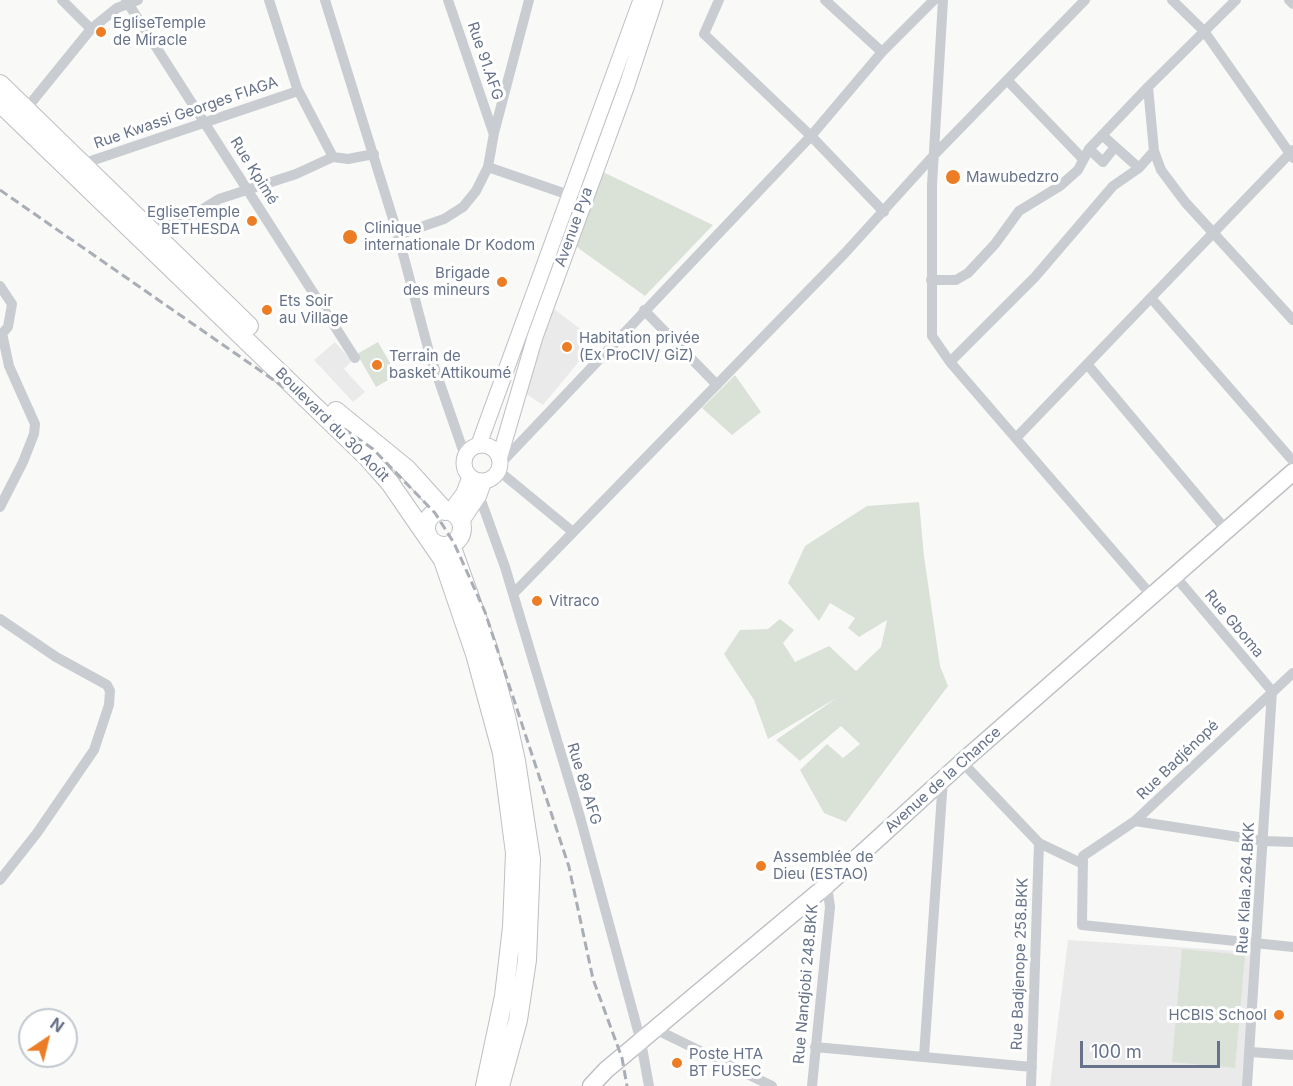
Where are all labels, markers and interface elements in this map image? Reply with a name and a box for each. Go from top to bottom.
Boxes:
place label: EgliseTemple de Miracle [113,14,206,49]
street label: Rue 91.AFG [463,19,507,103]
marker: EgliseTemple de Miracle [94,25,108,39]
street label: Rue Kwassi Georges FIAGA [92,73,280,153]
street label: Rue Kpimé [226,134,282,208]
marker: Mawubedzro [944,168,962,186]
place label: Mawubedzro [966,168,1059,186]
street label: Avenue Pya [551,185,597,269]
place label: EgliseTemple BETHESDA [147,203,240,238]
marker: EgliseTemple BETHESDA [245,214,259,228]
place label: Clinique internationale Dr Kodom [364,219,535,254]
marker: Clinique internationale Dr Kodom [341,228,359,246]
place label: Brigade des mineurs [403,264,490,299]
marker: Brigade des mineurs [495,275,509,289]
place label: Ets Soir au Village [279,292,348,327]
marker: Ets Soir au Village [260,303,274,317]
place label: Habitation privée (Ex ProCIV/ GiZ) [579,329,700,364]
marker: Habitation privée (Ex ProCIV/ GiZ) [560,340,574,354]
place label: Terrain de basket Attikoumé [389,347,511,382]
marker: Terrain de basket Attikoumé [370,358,384,372]
street label: Boulevard du 30 Août [271,364,393,486]
street label: Rue Gboma [1201,587,1267,661]
place label: Vitraco [549,592,600,610]
marker: Vitraco [530,594,544,608]
street label: Rue Badjénopé [1133,716,1223,804]
street label: Avenue de la Chance [881,723,1005,837]
street label: Rue 89 AFG [563,741,605,827]
street label: Rue Klala.264.BKK [1234,822,1258,954]
place label: Assemblée de Dieu (ESTAO) [773,848,874,883]
marker: Assemblée de Dieu (ESTAO) [754,859,768,873]
street label: Rue Badjenope 258.BKK [1008,877,1032,1051]
street label: Rue Nandjobi 248.BKK [790,903,822,1065]
place label: HCBIS School [1169,1006,1267,1024]
north arrow [18,1008,78,1068]
marker: HCBIS School [1272,1008,1286,1022]
text: N [46,1013,68,1037]
scale bar [1083,1029,1222,1067]
text: 100 m [1091,1041,1142,1062]
place label: Poste HTA BT FUSEC [689,1045,763,1080]
marker: Poste HTA BT FUSEC [670,1056,684,1070]

